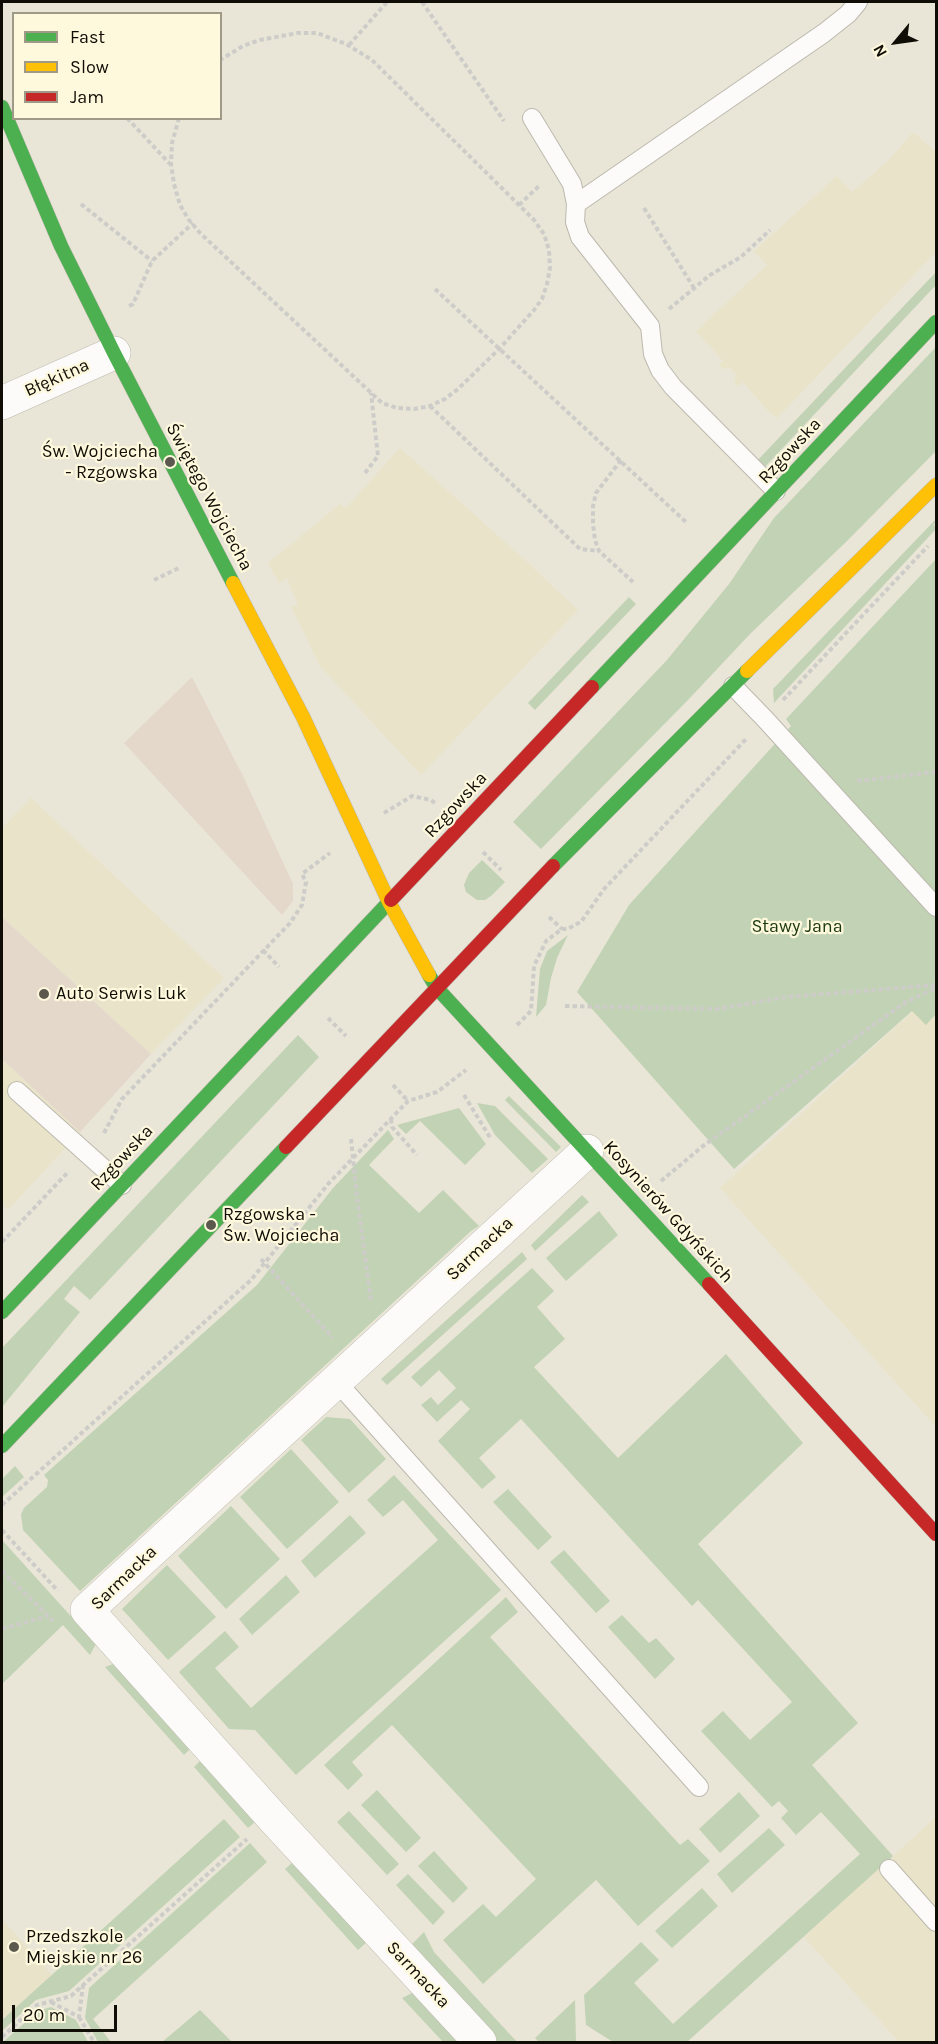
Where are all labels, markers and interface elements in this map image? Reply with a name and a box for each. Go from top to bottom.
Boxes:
legend [12,12,222,120]
north arrow [866,12,926,72]
text: Fast [70,26,105,48]
text: N [869,41,891,61]
text: Slow [70,56,109,78]
text: Jam [70,86,104,108]
street label: Błękitna [21,354,93,402]
street label: Rzgowska [754,414,826,488]
street label: Świętego Wojciecha [161,420,257,574]
place label: Św. Wojciecha - Rzgowska [42,441,158,484]
marker: Św. Wojciecha - Rzgowska [163,455,177,469]
street label: Rzgowska [420,768,492,842]
park label: Stawy Jana [751,916,843,938]
place label: Auto Serwis Luk [56,983,186,1005]
marker: Auto Serwis Luk [37,987,51,1001]
street label: Rzgowska [86,1121,158,1195]
street label: Kosynierów Gdyńskich [598,1136,738,1288]
place label: Rzgowska - Św. Wojciecha [223,1204,339,1246]
street label: Sarmacka [442,1213,518,1285]
marker: Rzgowska - Św. Wojciecha [204,1218,218,1232]
street label: Sarmacka [87,1541,161,1615]
place label: Przedszkole Miejskie nr 26 [26,1926,142,1968]
street label: Sarmacka [382,1937,454,2013]
marker: Przedszkole Miejskie nr 26 [7,1940,21,1954]
scale bar [15,1993,120,2031]
text: 20 m [23,2004,65,2026]

